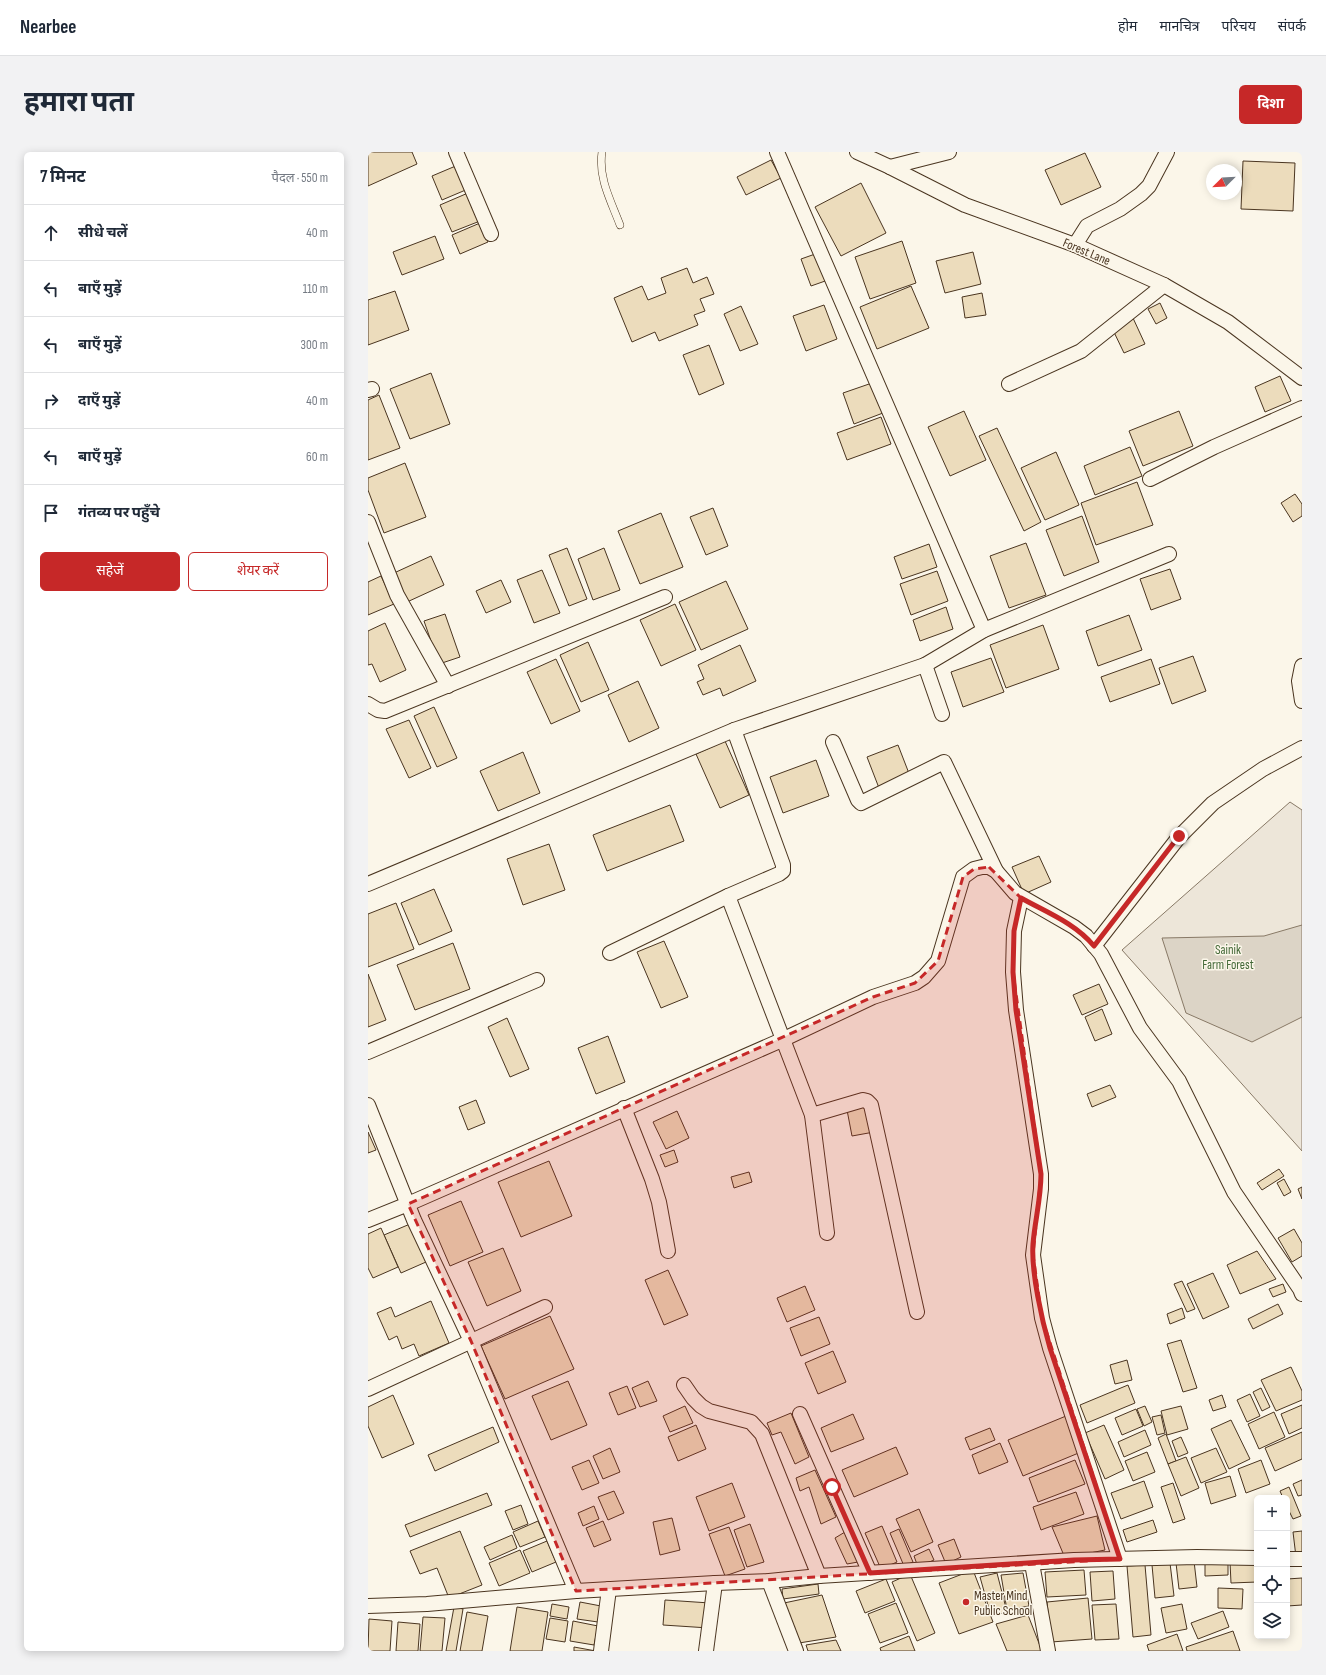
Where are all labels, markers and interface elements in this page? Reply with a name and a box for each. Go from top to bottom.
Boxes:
text: Nearbee [20,16,76,39]
text: होम [1118,18,1137,35]
text: मानचित्र [1159,18,1200,35]
text: परिचय [1222,18,1256,35]
text: संपर्क [1278,18,1306,35]
button: दिशा [1239,85,1302,124]
text: हमारा पता [24,86,134,119]
north arrow [1206,164,1242,200]
text: 7 मिनट [40,167,86,187]
text: पैदल · 550 m [272,170,328,186]
icon: ahead [40,222,62,244]
text: सीधे चलें [78,223,128,242]
text: 40 m [306,225,328,241]
street label: Forest Lane [1060,235,1113,269]
icon: left [40,278,62,300]
text: बाएँ मुड़ें [78,279,121,298]
text: 110 m [303,281,328,297]
icon: left [40,334,62,356]
text: बाएँ मुड़ें [78,335,121,354]
text: 300 m [301,337,328,353]
icon: right [40,390,62,412]
text: दाएँ मुड़ें [78,391,121,410]
text: 40 m [306,393,328,409]
icon: left [40,446,62,468]
text: बाएँ मुड़ें [78,447,121,466]
text: 60 m [306,449,328,465]
icon: arrive [40,502,62,524]
text: गंतव्य पर पहुँचे [78,503,160,522]
button: सहेजें [40,552,180,591]
button: शेयर करें [188,552,328,591]
route end [1170,827,1188,845]
park label: Sainik Farm Forest [1202,942,1254,973]
route start [823,1478,841,1496]
map controls [1254,1495,1290,1639]
button: + [1254,1495,1290,1531]
button: − [1254,1531,1290,1567]
button: locate [1254,1567,1290,1603]
place label: Master Mind Public School [974,1588,1032,1619]
marker: Master Mind Public School [961,1597,971,1607]
button: layers [1254,1603,1290,1639]

